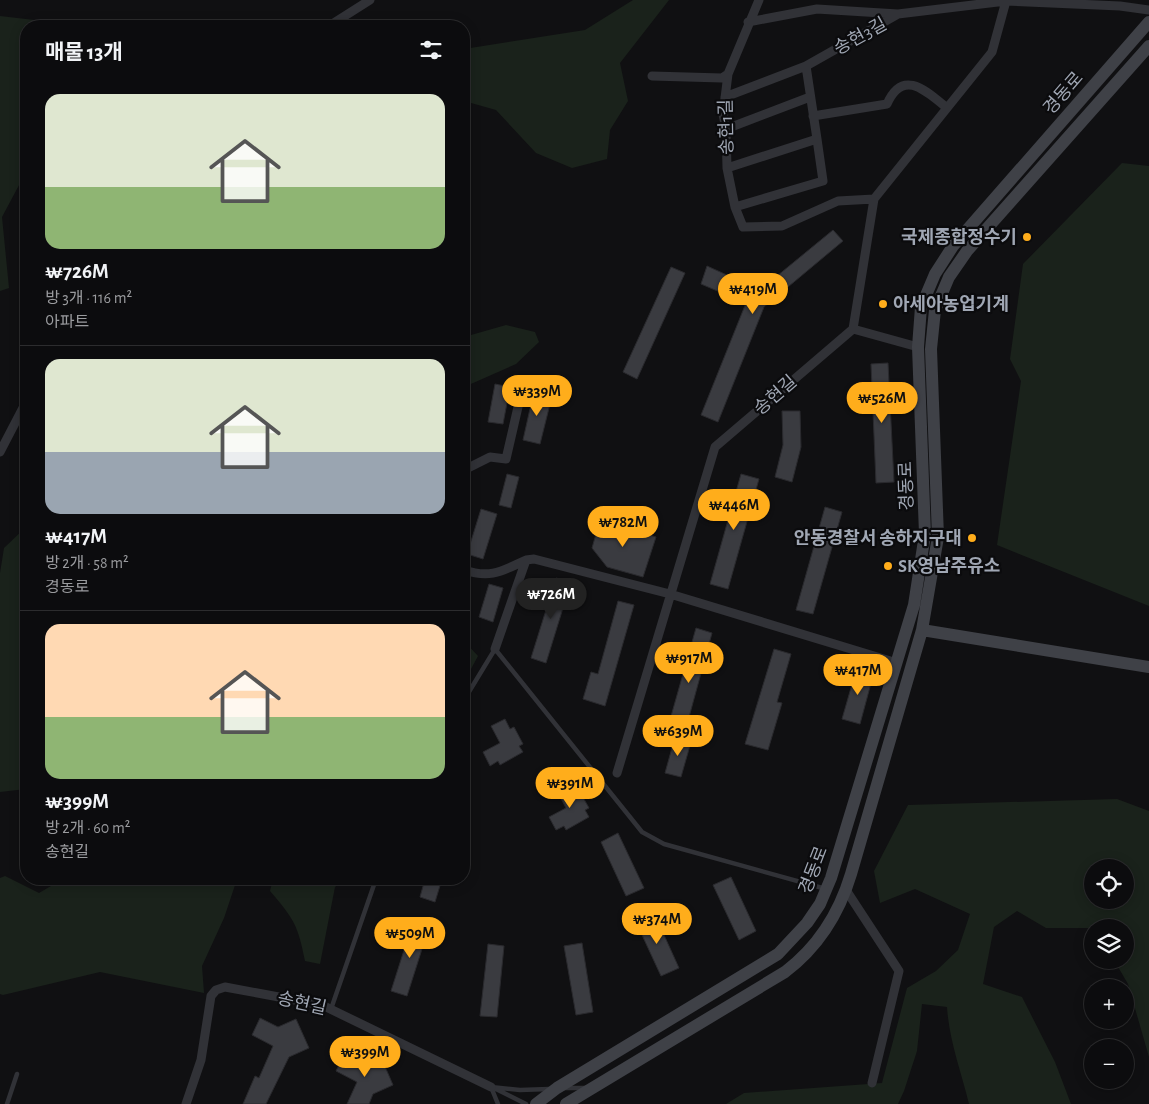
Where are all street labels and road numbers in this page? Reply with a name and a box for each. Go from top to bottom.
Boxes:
street label: 송현3길 [831,14,890,59]
street label: 경동로 [1040,68,1087,118]
street label: 송현1길 [717,99,736,155]
street label: 송현길 [750,372,800,419]
street label: 경동로 [896,461,917,511]
street label: 경동로 [796,844,831,897]
street label: 송현길 [276,989,328,1018]

